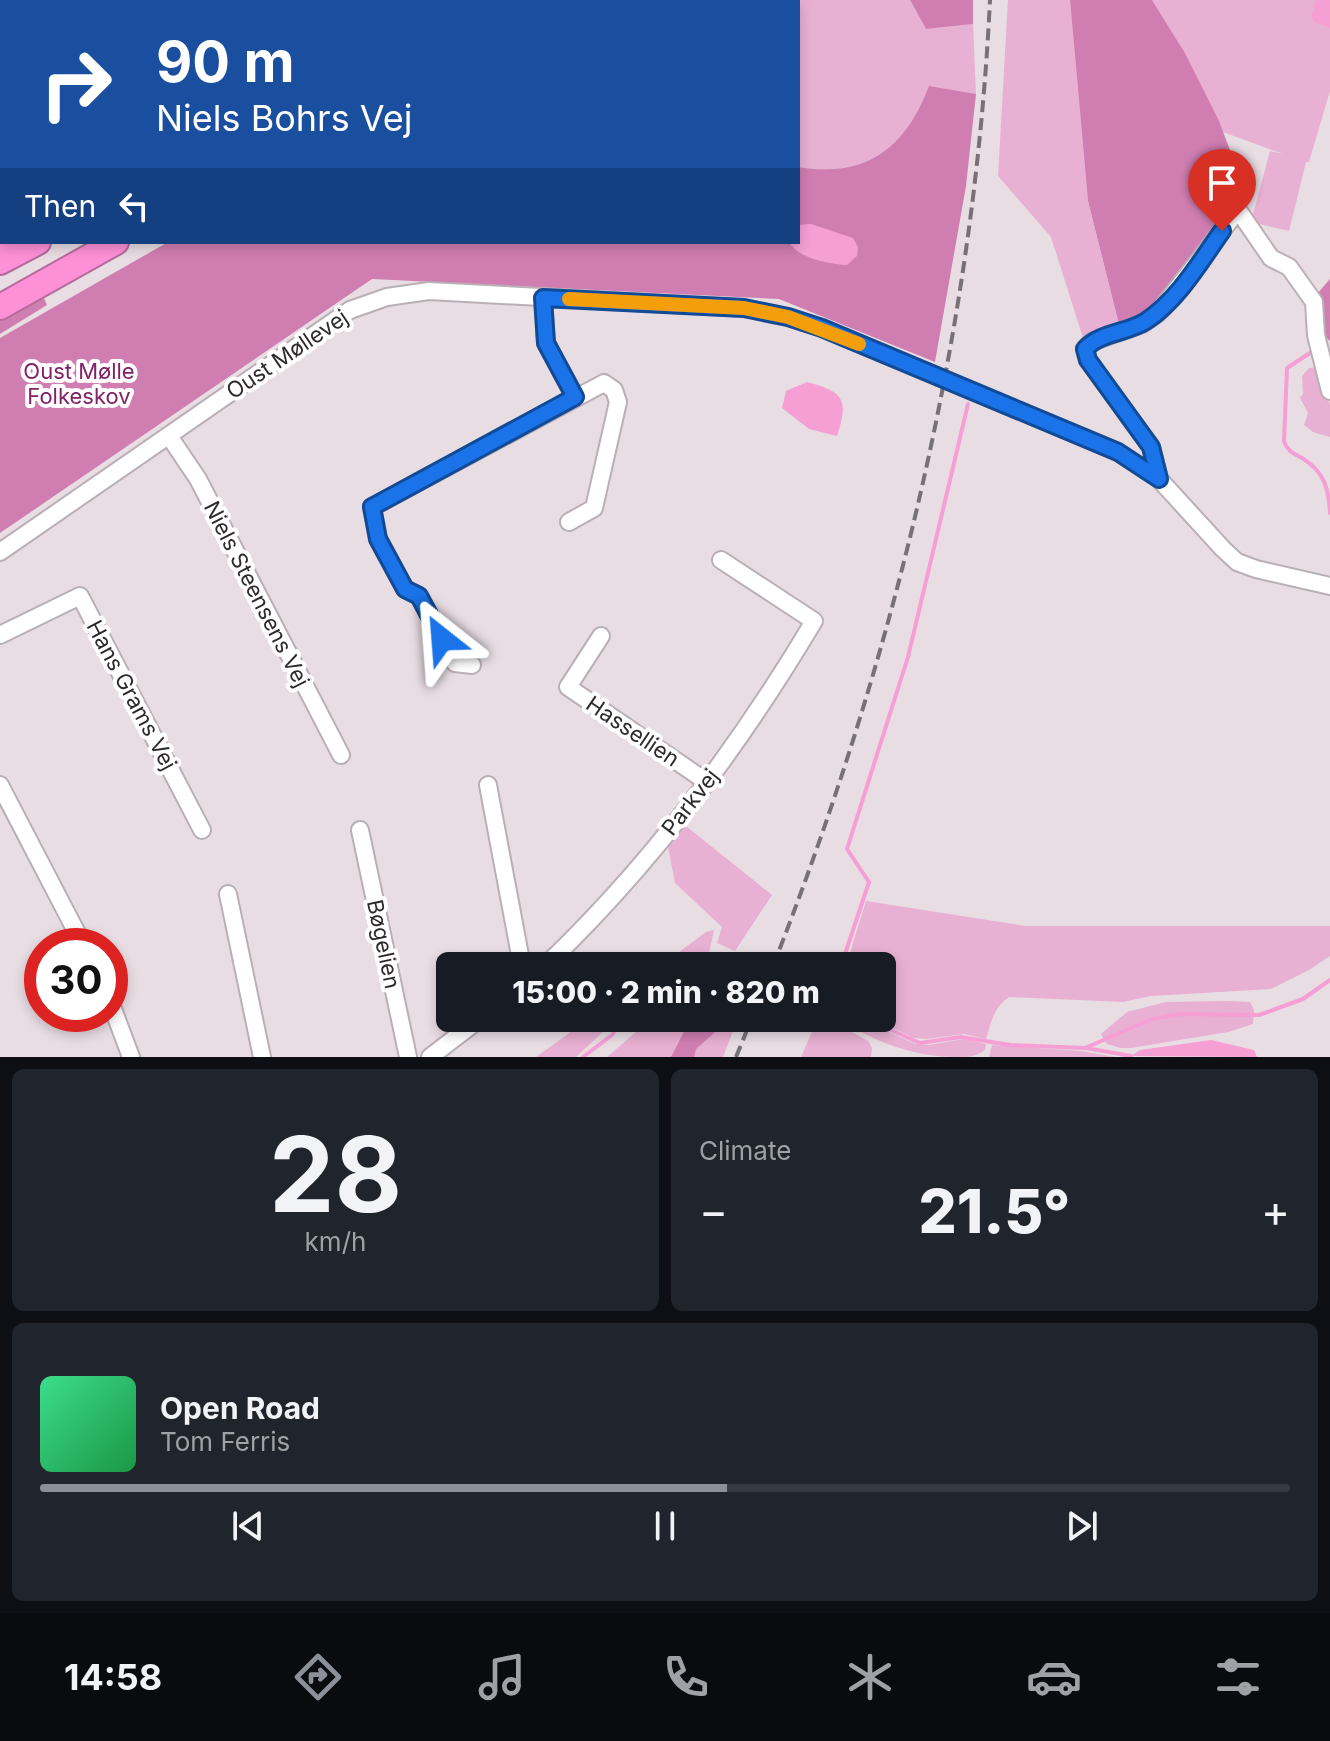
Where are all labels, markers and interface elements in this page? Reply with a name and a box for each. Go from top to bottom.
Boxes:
text: 90 m [156,28,295,96]
icon: right [24,32,128,136]
text: Niels Bohrs Vej [156,96,413,140]
pin [1188,149,1256,231]
icon: arrive [1200,161,1244,205]
icon: left [112,184,156,228]
text: Then [24,188,96,224]
street label: Oust Møllevej [221,304,353,404]
park label: Oust Mølle Folkeskov [23,358,135,409]
street label: Niels Steensens Vej [199,497,315,691]
position arrow [400,597,484,681]
street label: Hans Grams Vej [82,616,182,774]
street label: Hassellien [582,690,684,772]
street label: Parkvej [656,764,724,840]
street label: Bøgelien [362,897,406,991]
speed limit sign: 30 [24,928,128,1032]
text: 15:00 · 2 min · 820 m [512,974,820,1010]
text: 28 [269,1111,402,1237]
text: Climate [699,1135,791,1166]
text: 21.5° [918,1175,1071,1247]
text: − [699,1184,728,1238]
text: + [1261,1184,1290,1238]
text: km/h [305,1226,366,1257]
text: Open Road [160,1390,320,1426]
text: Tom Ferris [160,1426,290,1457]
icon: previous [226,1504,270,1548]
icon: pause [643,1504,687,1548]
icon: next [1060,1504,1104,1548]
icon: directions [290,1649,346,1705]
icon: music [474,1649,530,1705]
icon: phone [658,1649,714,1705]
icon: climate [842,1649,898,1705]
icon: car [1026,1649,1082,1705]
icon: filters [1210,1649,1266,1705]
text: 14:58 [64,1655,162,1699]

